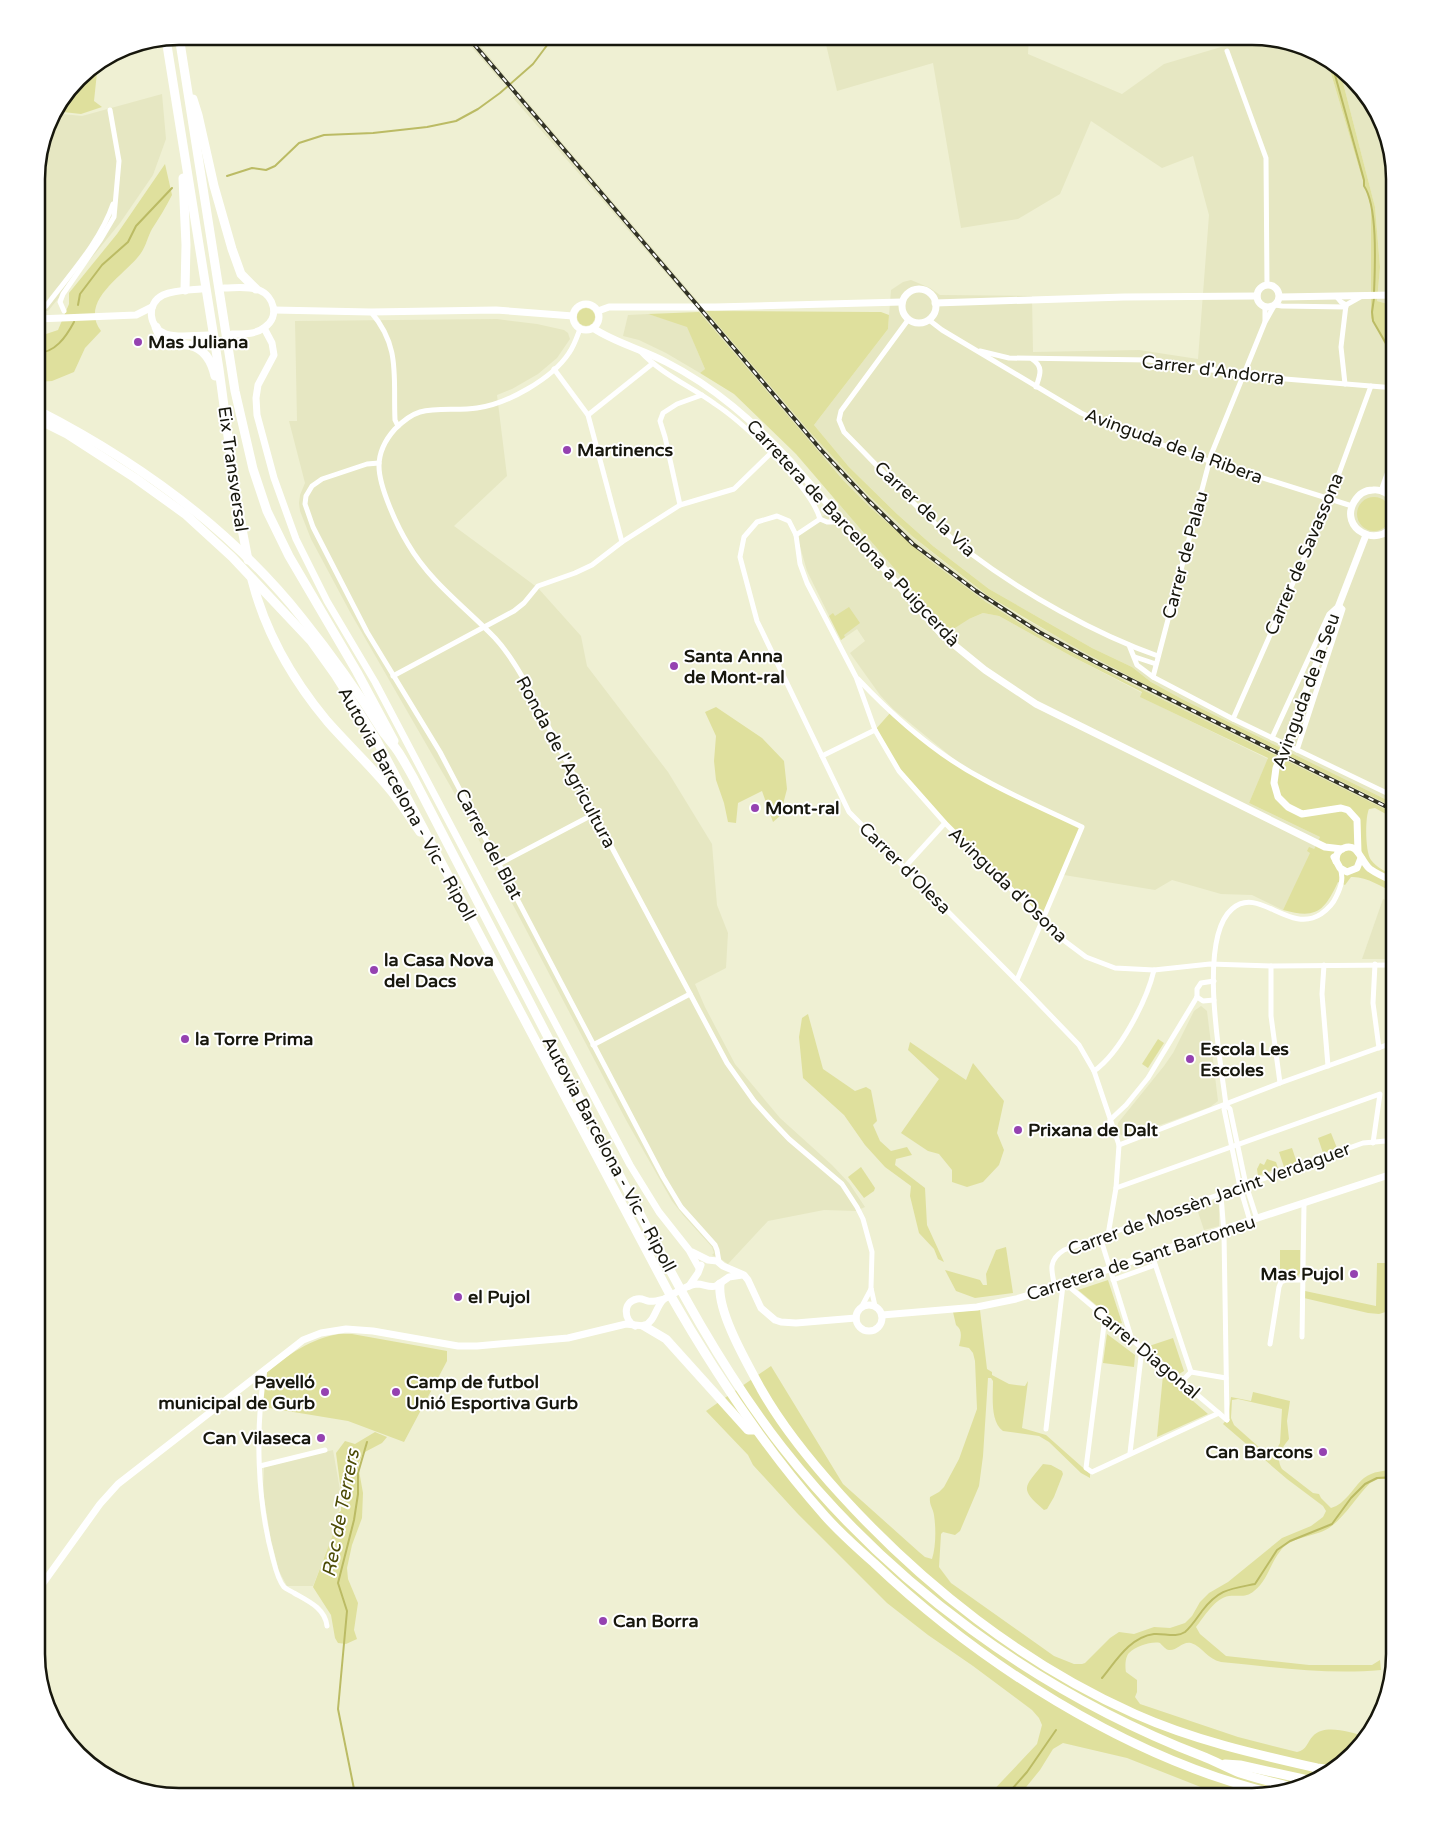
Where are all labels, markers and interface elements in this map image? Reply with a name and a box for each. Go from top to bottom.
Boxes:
place label: Mas Juliana [148,331,248,353]
marker: Mas Juliana [132,336,144,348]
street label: Carrer d'Andorra [1140,350,1286,390]
street label: Avinguda de la Ribera [1082,404,1266,488]
street label: Eix Transversal [213,405,253,533]
street label: Carretera de Barcelona a Puigcerdà [742,415,964,651]
place label: Martinencs [577,439,673,461]
marker: Martinencs [561,444,573,456]
street label: Carrer de la Via [870,457,980,561]
street label: Carrer de Savassona [1260,470,1348,638]
street label: Carrer de Palau [1157,489,1213,621]
street label: Avinguda de la Seu [1268,610,1344,772]
place label: Santa Anna de Mont-ral [684,645,785,688]
marker: Santa Anna de Mont-ral [668,660,680,672]
street label: Ronda de l'Agricultura [511,672,621,852]
street label: Autovia Barcelona - Vic - Ripoll [333,683,481,925]
street label: Carrer del Blat [451,785,527,903]
place label: Mont-ral [765,797,840,819]
marker: Mont-ral [749,802,761,814]
street label: Carrer d'Olesa [854,817,956,919]
street label: Avinguda d'Osona [944,823,1072,947]
place label: la Casa Nova del Dacs [384,949,494,992]
marker: la Casa Nova del Dacs [368,964,380,976]
place label: la Torre Prima [195,1028,313,1050]
street label: Autovia Barcelona - Vic - Ripoll [537,1032,681,1276]
marker: la Torre Prima [179,1033,191,1045]
place label: Escola Les Escoles [1200,1038,1289,1081]
marker: Escola Les Escoles [1184,1053,1196,1065]
place label: Prixana de Dalt [1028,1119,1158,1141]
marker: Prixana de Dalt [1012,1124,1024,1136]
street label: Carrer de Mossèn Jacint Verdaguer [1065,1137,1354,1261]
street label: Carretera de Sant Bartomeu [1024,1211,1258,1305]
place label: Mas Pujol [1260,1263,1344,1285]
marker: Mas Pujol [1348,1268,1360,1280]
place label: el Pujol [468,1286,530,1308]
marker: el Pujol [452,1291,464,1303]
street label: Carrer Diagonal [1088,1301,1204,1403]
place label: Pavelló municipal de Gurb [158,1371,315,1414]
place label: Camp de futbol Unió Esportiva Gurb [406,1371,578,1414]
marker: Pavelló municipal de Gurb [319,1386,331,1398]
marker: Camp de futbol Unió Esportiva Gurb [390,1386,402,1398]
place label: Can Vilaseca [203,1427,311,1449]
marker: Can Vilaseca [315,1432,327,1444]
place label: Can Barcons [1205,1441,1313,1463]
water label: Rec de Terrers [318,1446,364,1579]
marker: Can Barcons [1317,1446,1329,1458]
place label: Can Borra [613,1610,699,1632]
marker: Can Borra [597,1615,609,1627]

